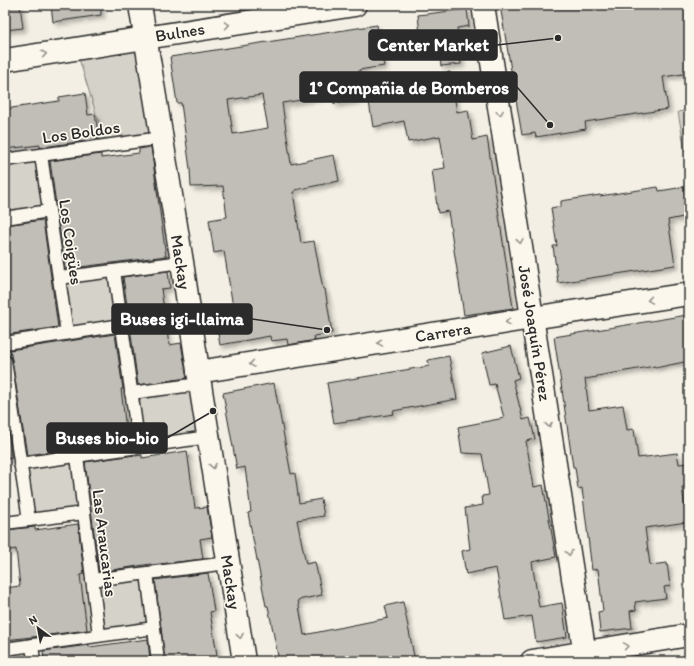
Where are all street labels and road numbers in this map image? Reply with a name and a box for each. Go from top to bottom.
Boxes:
street label: Bulnes [154,18,206,46]
street label: Los Boldos [41,117,121,147]
street label: Los Coigües [55,198,87,286]
street label: Mackay [167,233,195,291]
street label: José Joaquín Pérez [514,264,556,403]
street label: Carrera [413,318,473,346]
street label: Las Araucarias [88,488,122,598]
street label: Mackay [217,553,245,611]

